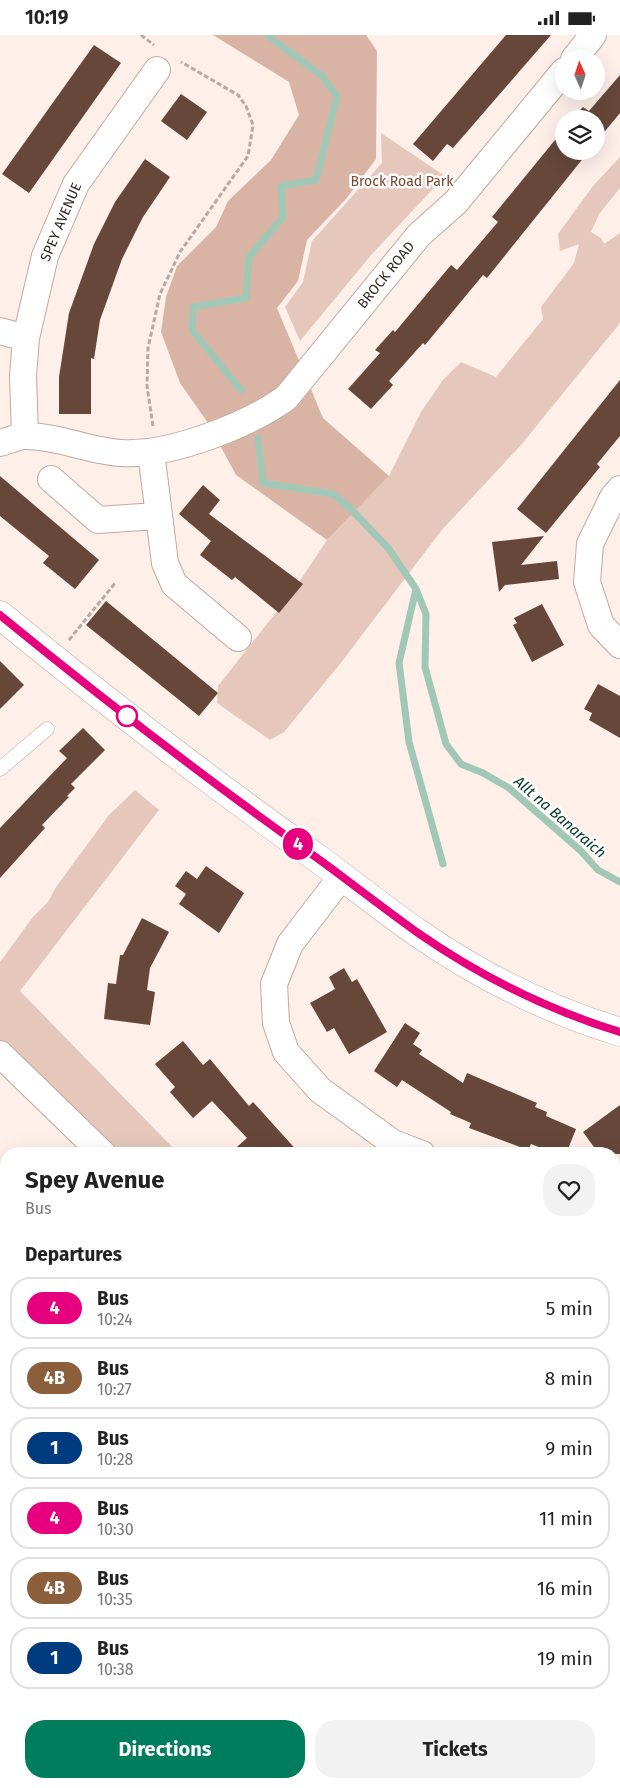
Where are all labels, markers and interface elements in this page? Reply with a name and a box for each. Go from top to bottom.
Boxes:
text: 10:19 [25,6,68,29]
north arrow [555,50,605,100]
map controls [555,50,605,160]
button: layers [555,110,605,160]
park label: Brock Road Park [351,173,454,190]
street label: SPEY AVENUE [37,180,85,264]
street label: BROCK ROAD [354,238,418,312]
unlabelled marker [116,705,138,727]
water label: Allt na Banaraich [510,771,610,862]
line badge: 4 [282,828,314,860]
text: 4 [293,833,303,855]
button: heart [543,1164,595,1216]
text: Spey Avenue [25,1166,165,1194]
text: Bus [25,1199,52,1218]
text: Departures [25,1243,122,1266]
text: Bus [97,1287,129,1310]
text: 4 [49,1297,60,1319]
text: 5 min [546,1297,593,1320]
text: 10:24 [97,1310,133,1329]
text: Bus [97,1357,129,1380]
text: 4B [44,1367,65,1389]
text: 8 min [545,1367,593,1390]
text: 10:27 [97,1380,132,1399]
text: Bus [97,1427,129,1450]
text: 1 [50,1437,59,1459]
text: 9 min [545,1437,593,1460]
text: 10:28 [97,1450,133,1469]
text: Bus [97,1497,129,1520]
text: 4 [49,1507,60,1529]
text: 11 min [539,1507,593,1530]
text: 10:30 [97,1520,134,1539]
text: Bus [97,1567,129,1590]
text: 4B [44,1577,65,1599]
text: 16 min [537,1577,593,1600]
text: 10:35 [97,1590,133,1609]
text: Bus [97,1637,129,1660]
text: 1 [50,1647,59,1669]
text: 19 min [537,1647,593,1670]
text: 10:38 [97,1660,134,1679]
button: Directions [25,1720,305,1778]
button: Tickets [315,1720,595,1778]

